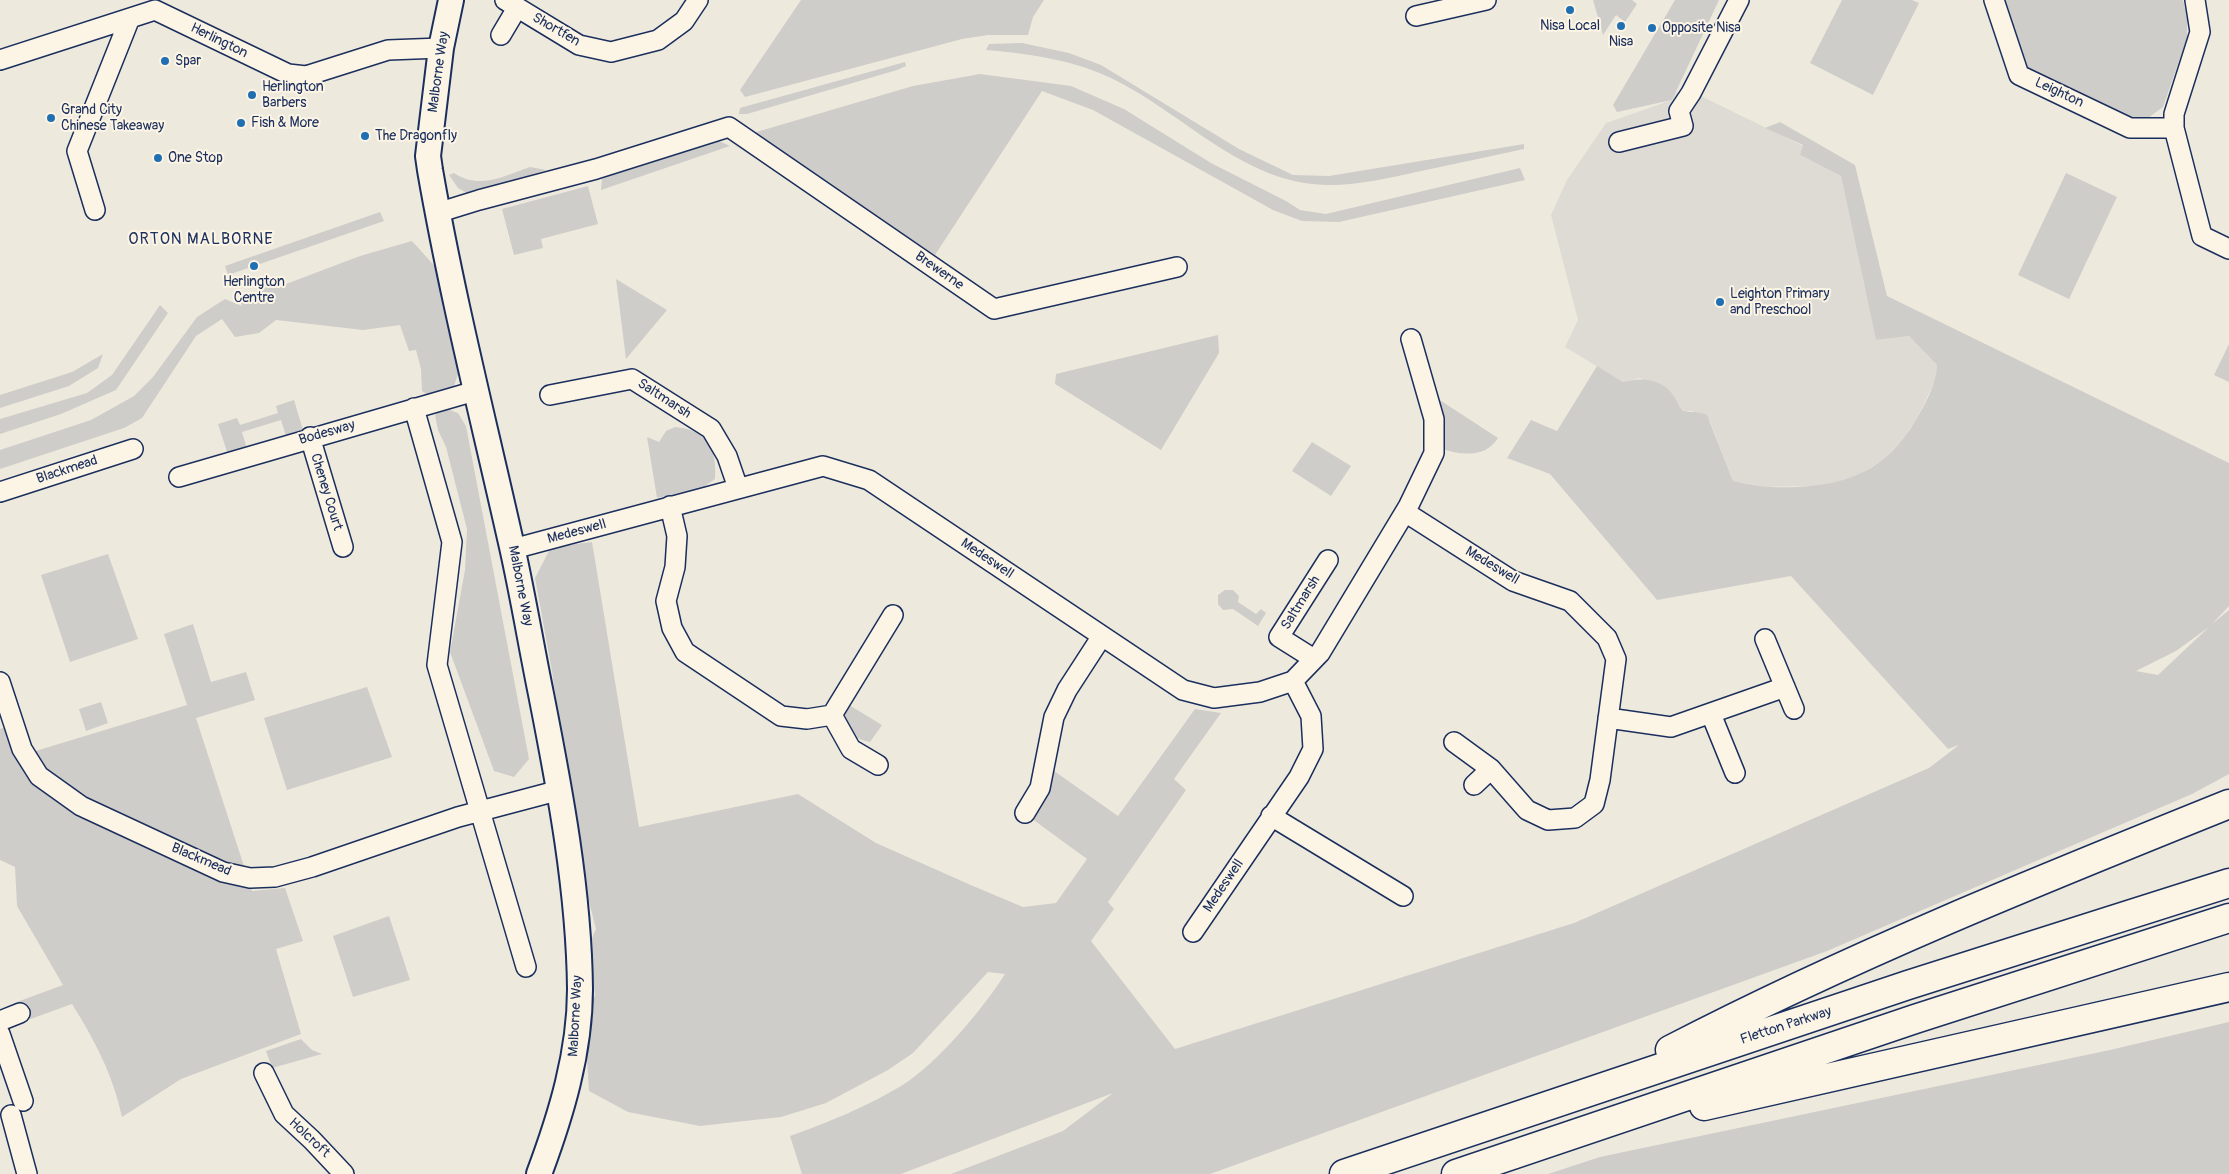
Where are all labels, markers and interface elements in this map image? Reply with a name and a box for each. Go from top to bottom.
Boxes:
marker: Nisa Local [1564,4,1576,16]
street label: Shortfen [529,10,583,50]
place label: Nisa Local [1540,18,1600,34]
street label: Herlington [188,20,250,62]
marker: Nisa [1615,20,1627,32]
place label: Opposite Nisa [1662,20,1741,36]
marker: Opposite Nisa [1646,22,1658,34]
street label: Malborne Way [425,30,453,114]
place label: Nisa [1609,34,1633,50]
place label: Spar [175,53,201,69]
marker: Spar [159,55,171,67]
street label: Leighton [2032,74,2086,112]
place label: Herlington Barbers [262,79,324,111]
marker: Herlington Barbers [246,89,258,101]
place label: Grand City Chinese Takeaway [61,102,164,134]
marker: Grand City Chinese Takeaway [45,112,57,124]
place label: Fish & More [251,115,319,131]
marker: Fish & More [235,117,247,129]
place label: The Dragonfly [375,128,457,144]
marker: The Dragonfly [359,130,371,142]
place label: One Stop [168,150,223,166]
marker: One Stop [152,152,164,164]
district label: ORTON MALBORNE [127,230,275,250]
street label: Brewerne [911,248,967,294]
marker: Herlington Centre [248,260,260,272]
place label: Herlington Centre [223,274,285,306]
place label: Leighton Primary and Preschool [1730,286,1830,318]
marker: Leighton Primary and Preschool [1714,296,1726,308]
street label: Saltmarsh [634,376,694,422]
street label: Bodesway [297,417,357,449]
street label: Blackmead [34,452,100,488]
street label: Cheney Court [306,452,346,532]
street label: Medeswell [546,516,608,548]
street label: Medeswell [957,535,1017,583]
street label: Medeswell [1462,543,1522,589]
street label: Malborne Way [504,544,536,628]
street label: Saltmarsh [1278,573,1324,633]
street label: Blackmead [169,840,233,880]
street label: Medeswell [1200,856,1248,916]
street label: Malborne Way [565,975,587,1057]
street label: Fletton Parkway [1738,1003,1834,1049]
street label: Holcroft [285,1115,333,1161]

